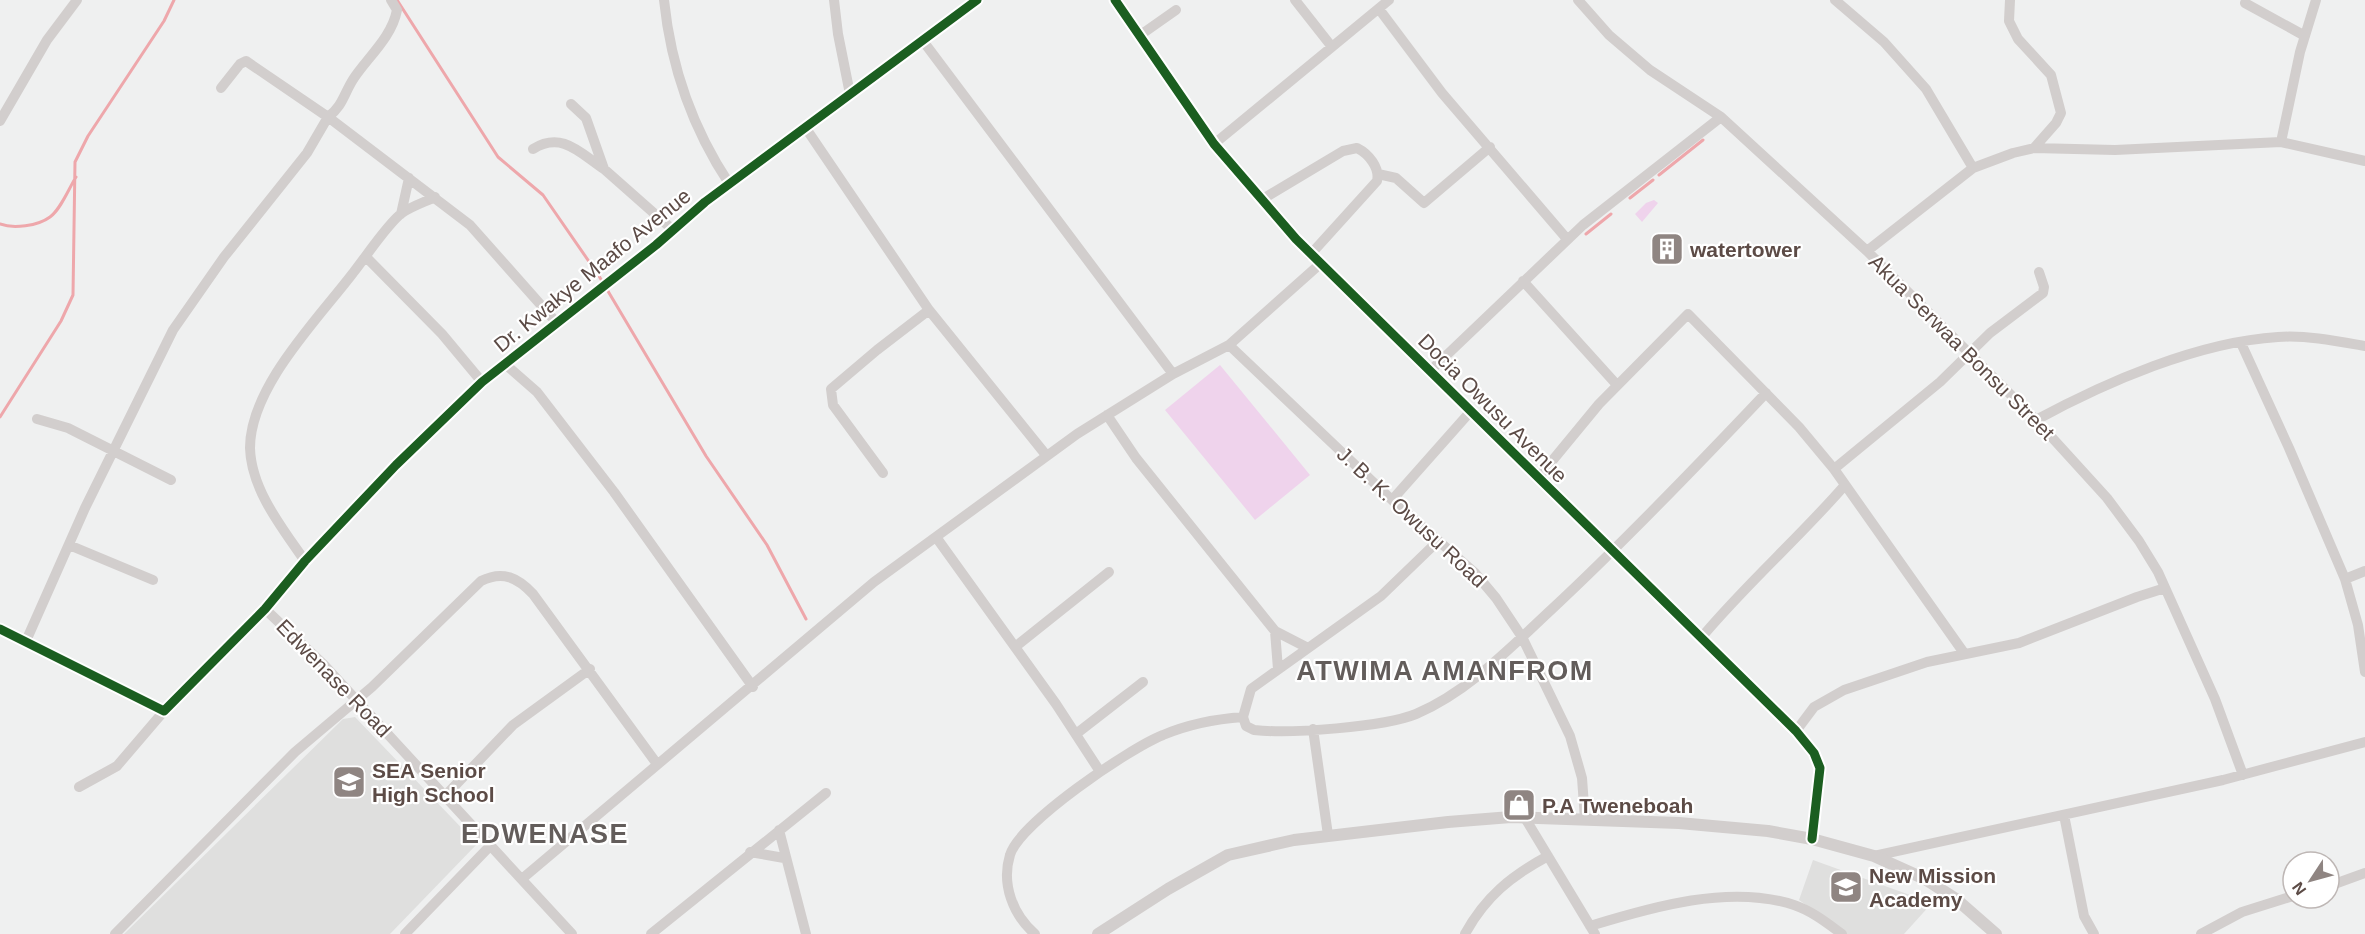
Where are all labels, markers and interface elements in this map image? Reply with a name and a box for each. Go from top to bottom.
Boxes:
street label: Dr. Kwakye Maafo Avenue [489,184,695,356]
building icon: watertower [1649,231,1685,267]
place label: watertower [1689,238,1801,261]
street label: Akua Serwaa Bonsu Street [1865,250,2059,444]
street label: Docia Owusu Avenue [1414,329,1572,487]
street label: J. B. K. Owusu Road [1333,442,1491,592]
street label: Edwenase Road [272,615,396,741]
district label: ATWIMA AMANFROM [1296,656,1594,686]
place label: SEA Senior High School [372,759,495,806]
school or university icon: SEA Senior High School [331,764,367,800]
shop icon: P.A Tweneboah [1501,787,1537,823]
place label: P.A Tweneboah [1542,794,1693,817]
district label: EDWENASE [461,819,629,849]
north arrow [2281,850,2341,910]
place label: New Mission Academy [1869,864,1996,911]
school or university icon: New Mission Academy [1828,869,1864,905]
text: N [2289,879,2310,898]

